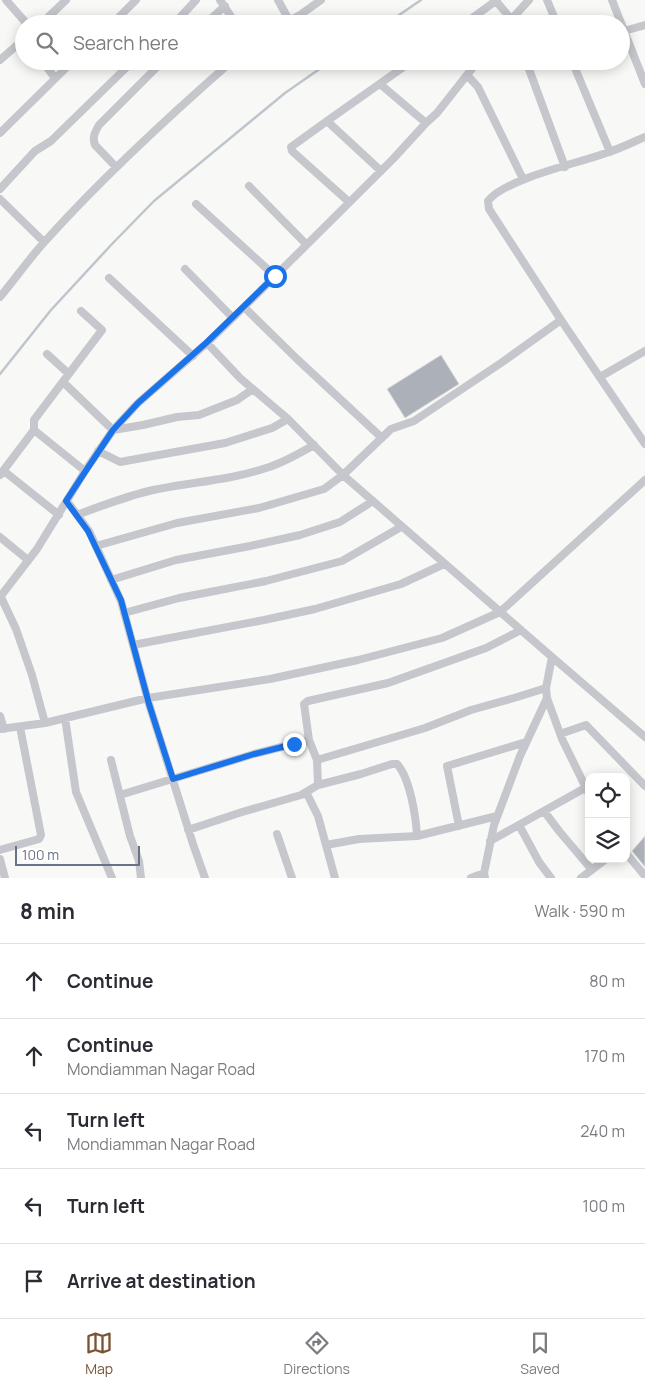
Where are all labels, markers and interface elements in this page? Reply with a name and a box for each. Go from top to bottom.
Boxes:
search box [15,15,630,70]
icon: search [33,29,61,57]
text: Search here [73,30,179,56]
route start [264,265,287,288]
route end [283,733,306,756]
map controls [585,773,630,863]
button: locate [585,773,630,818]
button: layers [585,818,630,863]
scale bar [15,843,140,866]
text: 100 m [22,845,59,864]
text: 8 min [20,897,75,925]
text: Walk · 590 m [534,900,625,922]
icon: ahead [20,967,48,995]
text: Continue [67,968,153,994]
text: 80 m [589,970,625,992]
text: Continue [67,1032,153,1058]
icon: ahead [20,1042,48,1070]
text: 170 m [584,1045,625,1067]
text: Mondiamman Nagar Road [67,1058,255,1080]
text: Turn left [67,1107,145,1133]
icon: left [20,1117,48,1145]
text: 240 m [580,1120,625,1142]
text: Mondiamman Nagar Road [67,1133,255,1155]
icon: left [20,1192,48,1220]
text: Turn left [67,1193,145,1219]
text: 100 m [582,1195,625,1217]
icon: arrive [20,1267,48,1295]
text: Arrive at destination [67,1268,256,1294]
tab: Map [85,1329,113,1378]
tab: Directions [284,1329,350,1378]
tab: Saved [520,1329,560,1378]

